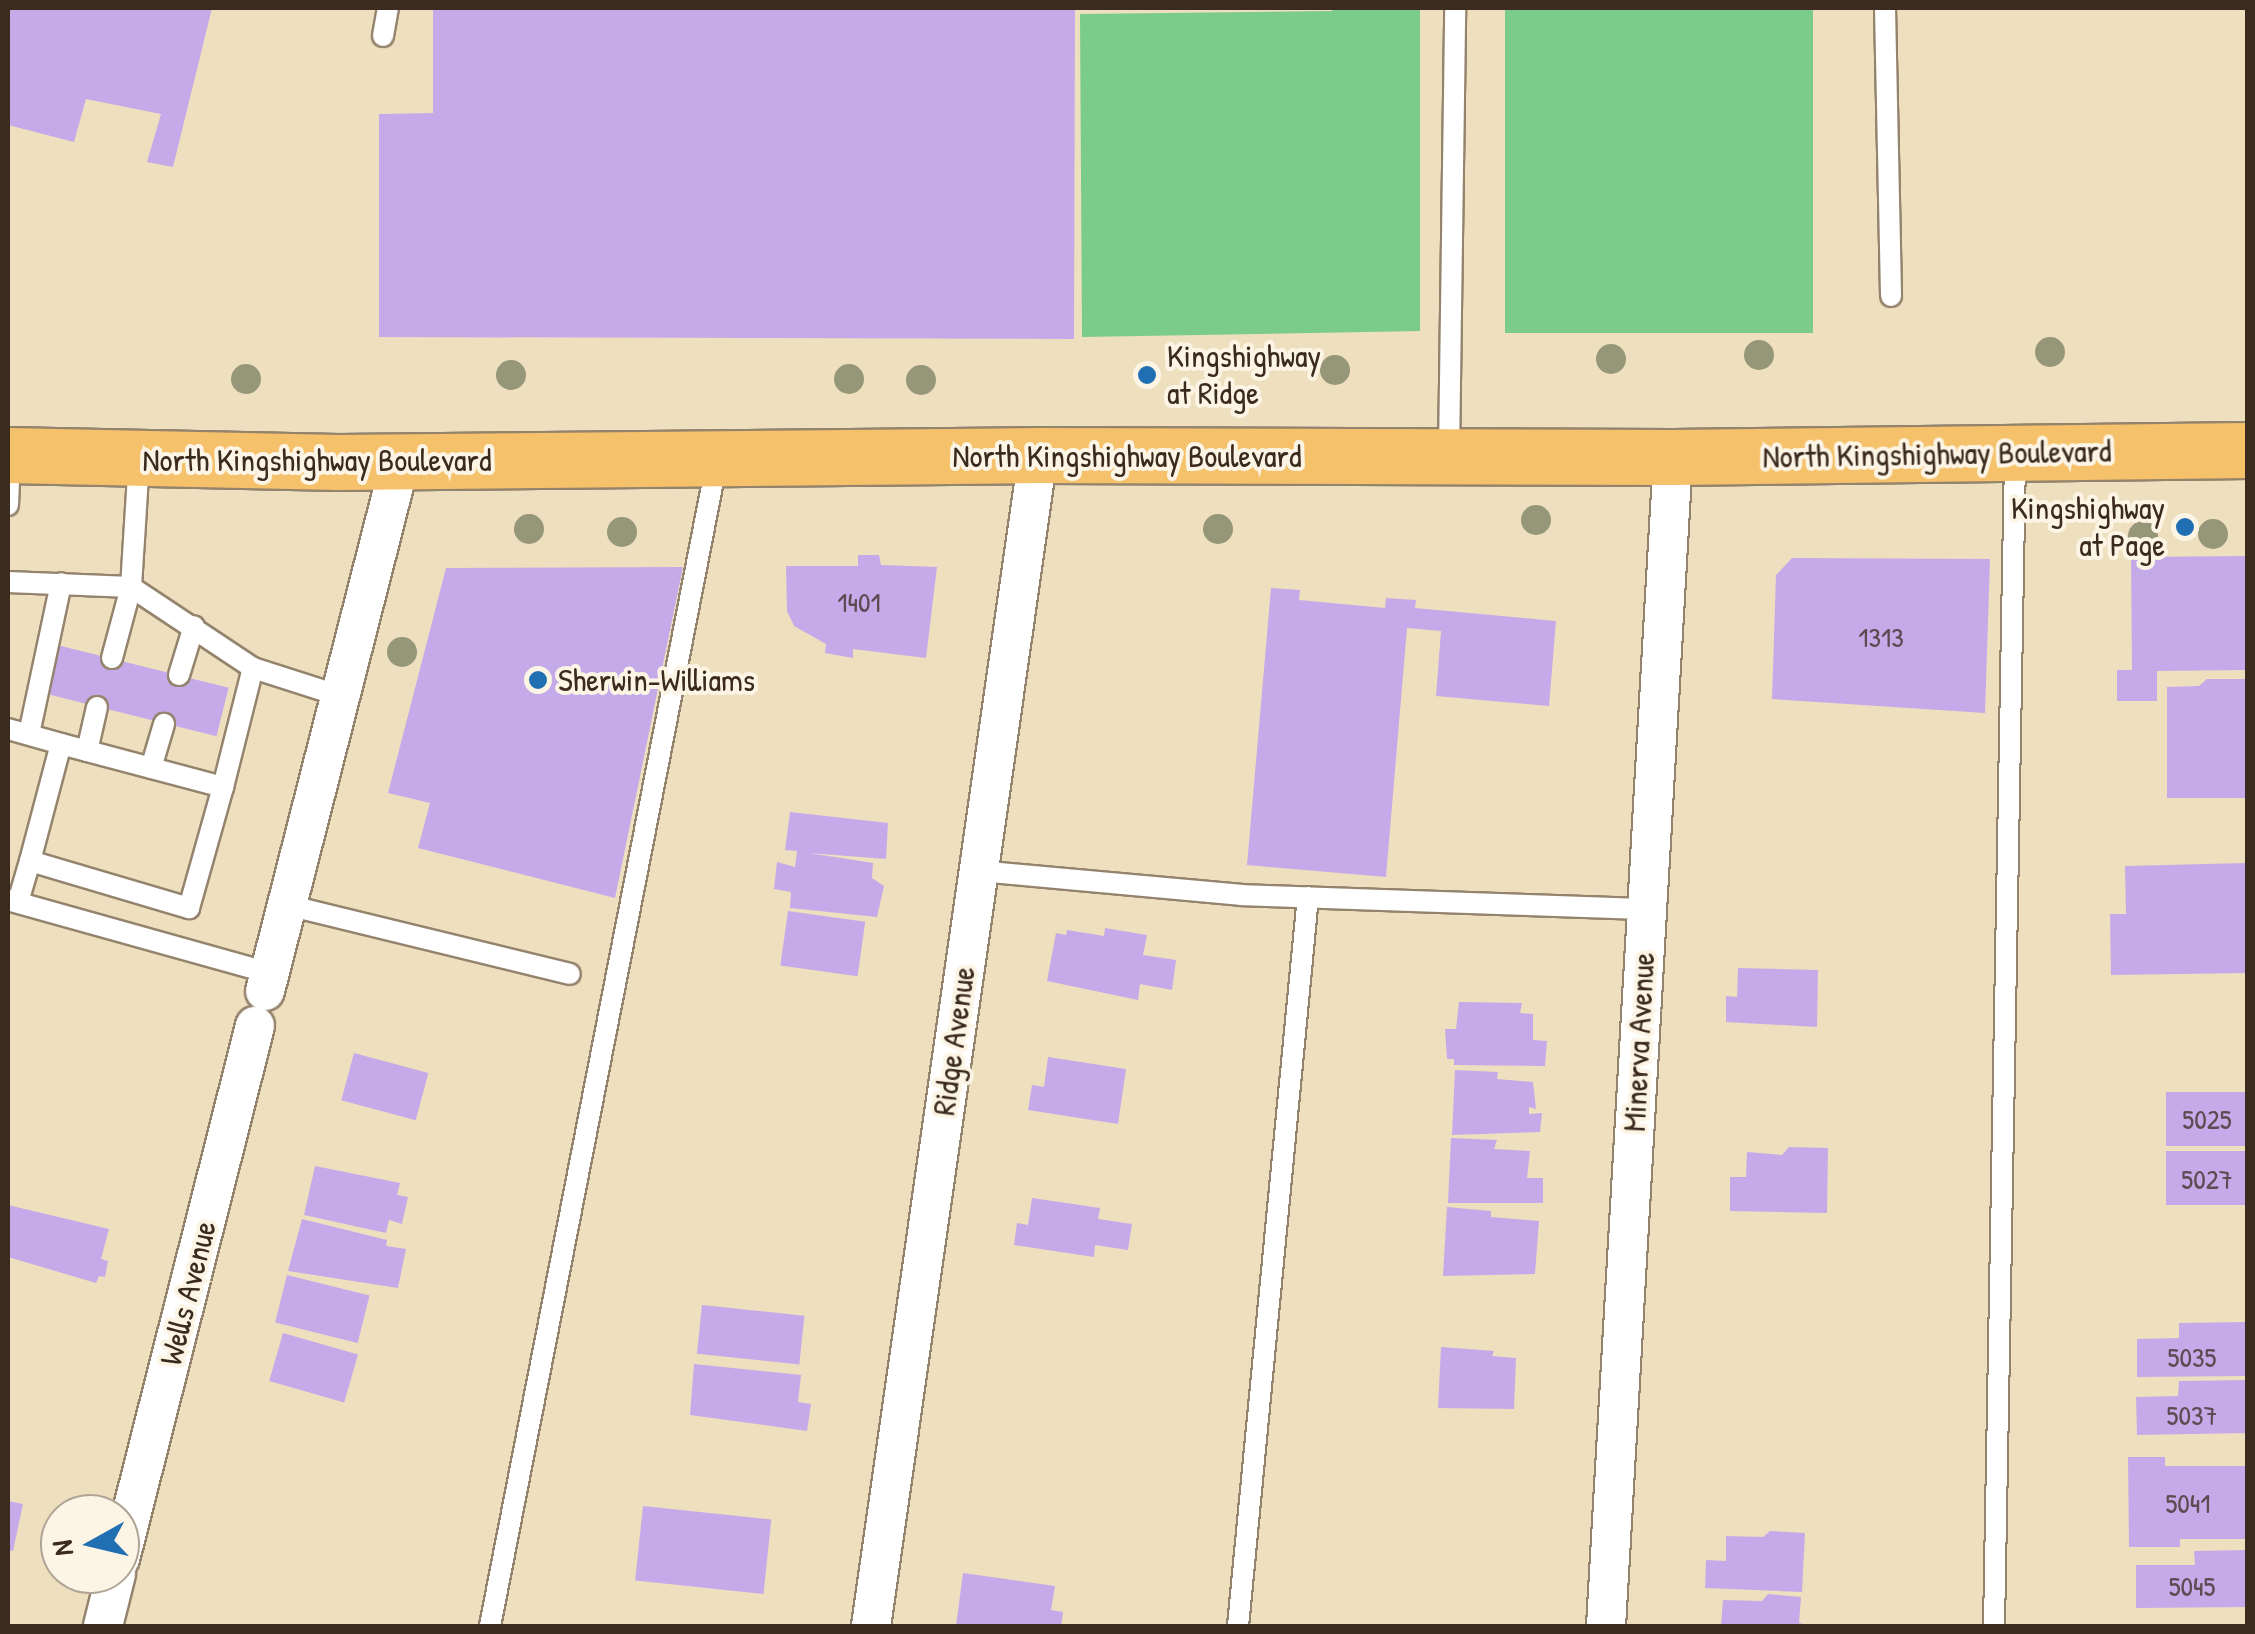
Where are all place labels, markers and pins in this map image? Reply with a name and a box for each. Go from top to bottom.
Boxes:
place label: Kingshighway at Ridge [1167,338,1321,413]
marker: Kingshighway at Ridge [1136,364,1158,386]
place label: Kingshighway at Page [2011,490,2165,565]
marker: Kingshighway at Page [2174,516,2196,538]
place label: Sherwin-Williams [558,661,755,699]
marker: Sherwin-Williams [527,669,549,691]

